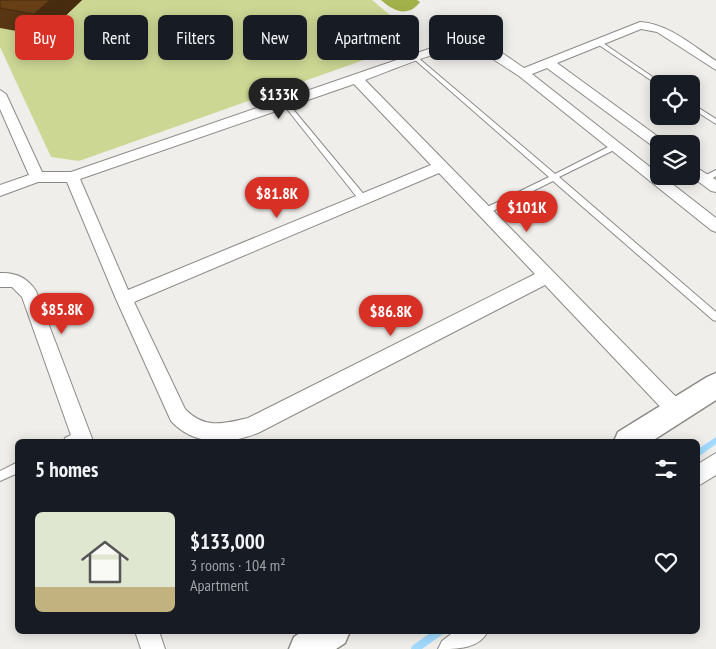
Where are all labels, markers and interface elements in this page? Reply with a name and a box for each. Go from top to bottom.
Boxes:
chip: Buy [15,15,74,60]
chip: Rent [84,15,148,60]
chip: Filters [158,15,233,60]
chip: New [243,15,307,60]
chip: Apartment [317,15,419,60]
chip: House [429,15,503,60]
map controls [650,75,700,185]
button: locate [650,75,700,125]
pin: $133K [244,78,314,120]
text: $133K [260,84,298,104]
button: layers [650,135,700,185]
pin: $81.8K [236,176,318,219]
text: $81.8K [256,183,298,203]
pin: $101K [492,190,562,233]
text: $101K [508,197,546,217]
pin: $85.8K [21,292,103,335]
pin: $86.8K [350,294,432,337]
text: $85.8K [41,299,83,319]
text: $86.8K [370,301,412,321]
icon: filters [652,455,680,483]
text: 5 homes [35,456,98,483]
text: $133,000 [190,528,265,555]
icon: home [75,532,135,592]
icon: heart [652,548,680,576]
text: 3 rooms · 104 m² [190,555,286,575]
text: Apartment [190,575,249,595]

